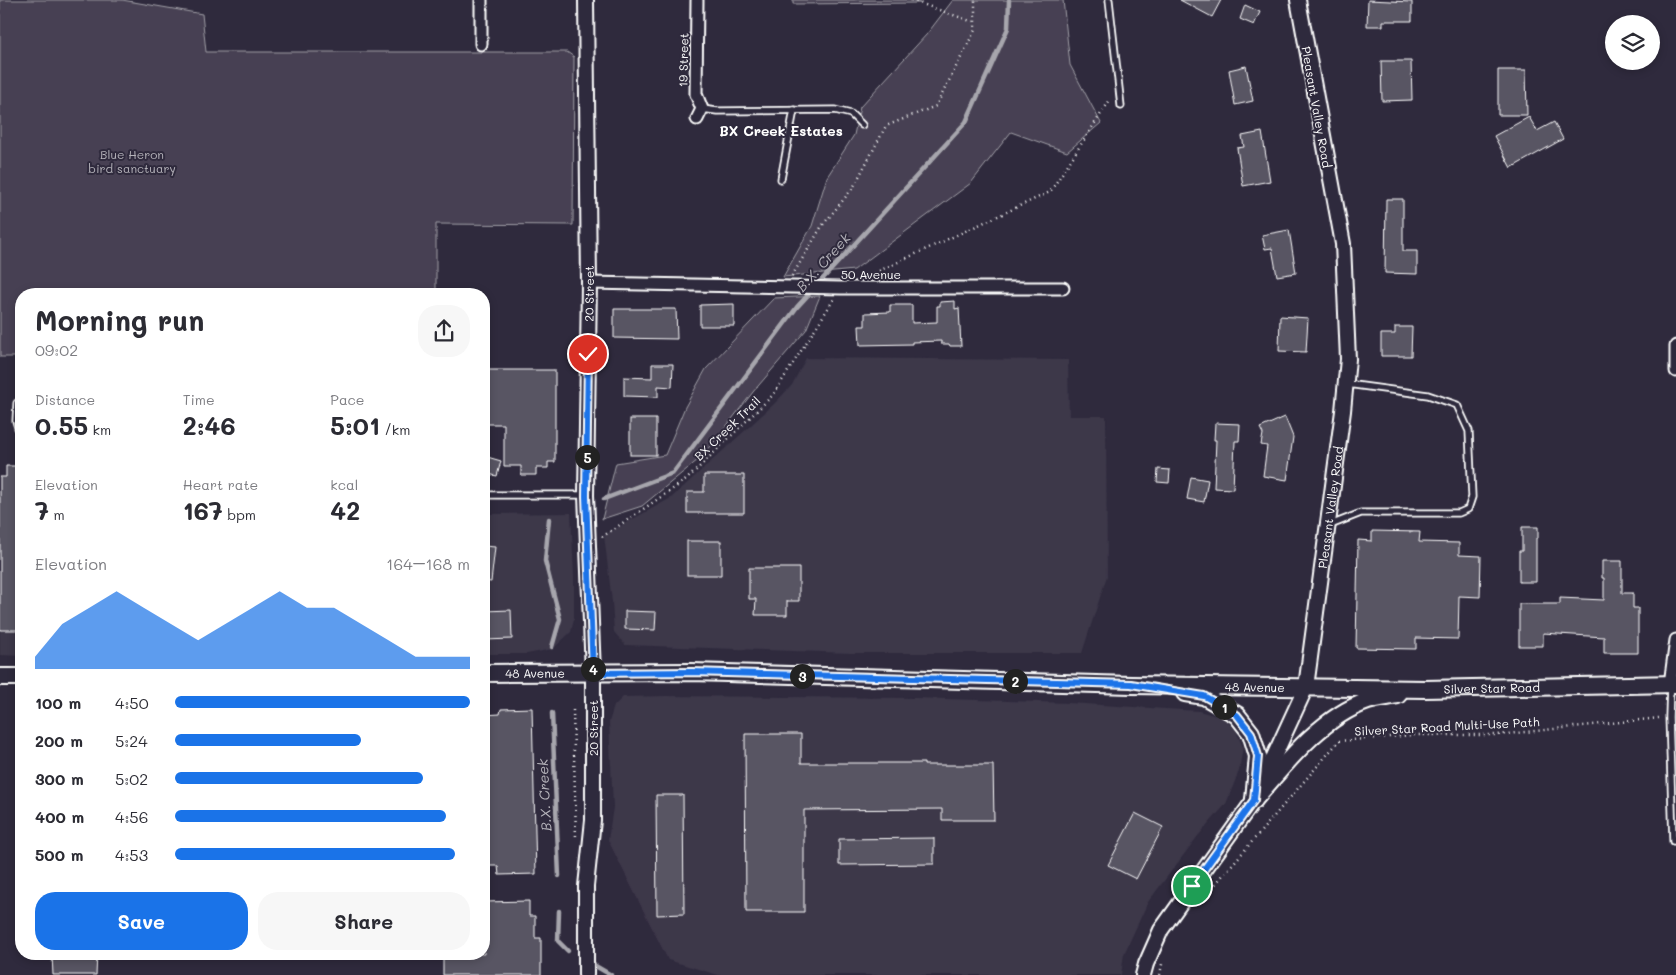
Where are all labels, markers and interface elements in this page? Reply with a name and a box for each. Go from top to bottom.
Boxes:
map controls [1605,15,1660,70]
button: layers [1605,15,1660,70]
street label: 19 Street [675,33,691,87]
street label: Pleasant Valley Road [1298,45,1336,169]
district label: BX Creek Estates [719,121,843,140]
park label: Blue Heron bird sanctuary [88,146,176,176]
water label: B.X. Creek [792,228,855,295]
street label: 20 Street [580,265,597,322]
street label: 50 Avenue [841,266,901,282]
text: Morning run [35,302,204,338]
button: share [418,305,470,357]
pin [567,333,609,375]
text: 09:02 [35,339,78,360]
icon: check [574,340,602,368]
text: Distance [35,390,95,409]
text: Time [183,390,215,409]
text: Pace [330,390,365,409]
street label: BX Creek Trail [691,392,763,464]
text: 0.55 [35,409,88,441]
text: 2:46 [183,409,236,441]
text: 5:01 [330,409,380,441]
text: km [88,420,111,439]
text: /km [380,420,410,439]
pin: 5 [574,444,600,470]
street label: Pleasant Valley Road [1314,445,1346,569]
text: 5 [583,448,592,467]
text: Elevation [35,475,98,494]
text: Heart rate [183,475,258,494]
text: kcal [330,475,358,494]
text: 7 [35,494,49,526]
text: 167 [183,494,223,526]
text: 42 [330,494,360,526]
text: m [49,505,65,524]
text: bpm [223,505,256,524]
text: Elevation [35,553,107,574]
text: 164–168 m [386,553,470,574]
pin: 4 [580,656,606,682]
text: 4 [589,660,598,679]
pin: 3 [790,664,814,688]
street label: 48 Avenue [505,665,565,681]
text: 3 [798,667,807,686]
pin: 2 [1002,668,1028,694]
text: 2 [1012,672,1019,691]
street label: 48 Avenue [1225,678,1285,695]
street label: Silver Star Road [1443,679,1541,697]
text: 100 m [35,692,81,713]
text: 4:50 [115,692,149,713]
pin: 1 [1212,694,1236,720]
text: 1 [1221,698,1228,717]
street label: 20 Street [585,700,601,756]
street label: Silver Star Road Multi-Use Path [1354,713,1540,739]
text: 200 m [35,730,83,751]
text: 5:24 [115,730,148,751]
water label: B.X. Creek [533,758,555,832]
text: 300 m [35,768,84,789]
text: 5:02 [115,768,148,789]
text: 400 m [35,806,84,827]
text: 4:56 [115,806,148,827]
text: 500 m [35,844,83,865]
text: 4:53 [115,844,148,865]
pin [1171,865,1213,907]
icon: arrive [1178,872,1206,900]
button: Save [35,892,248,950]
button: Share [258,892,470,950]

